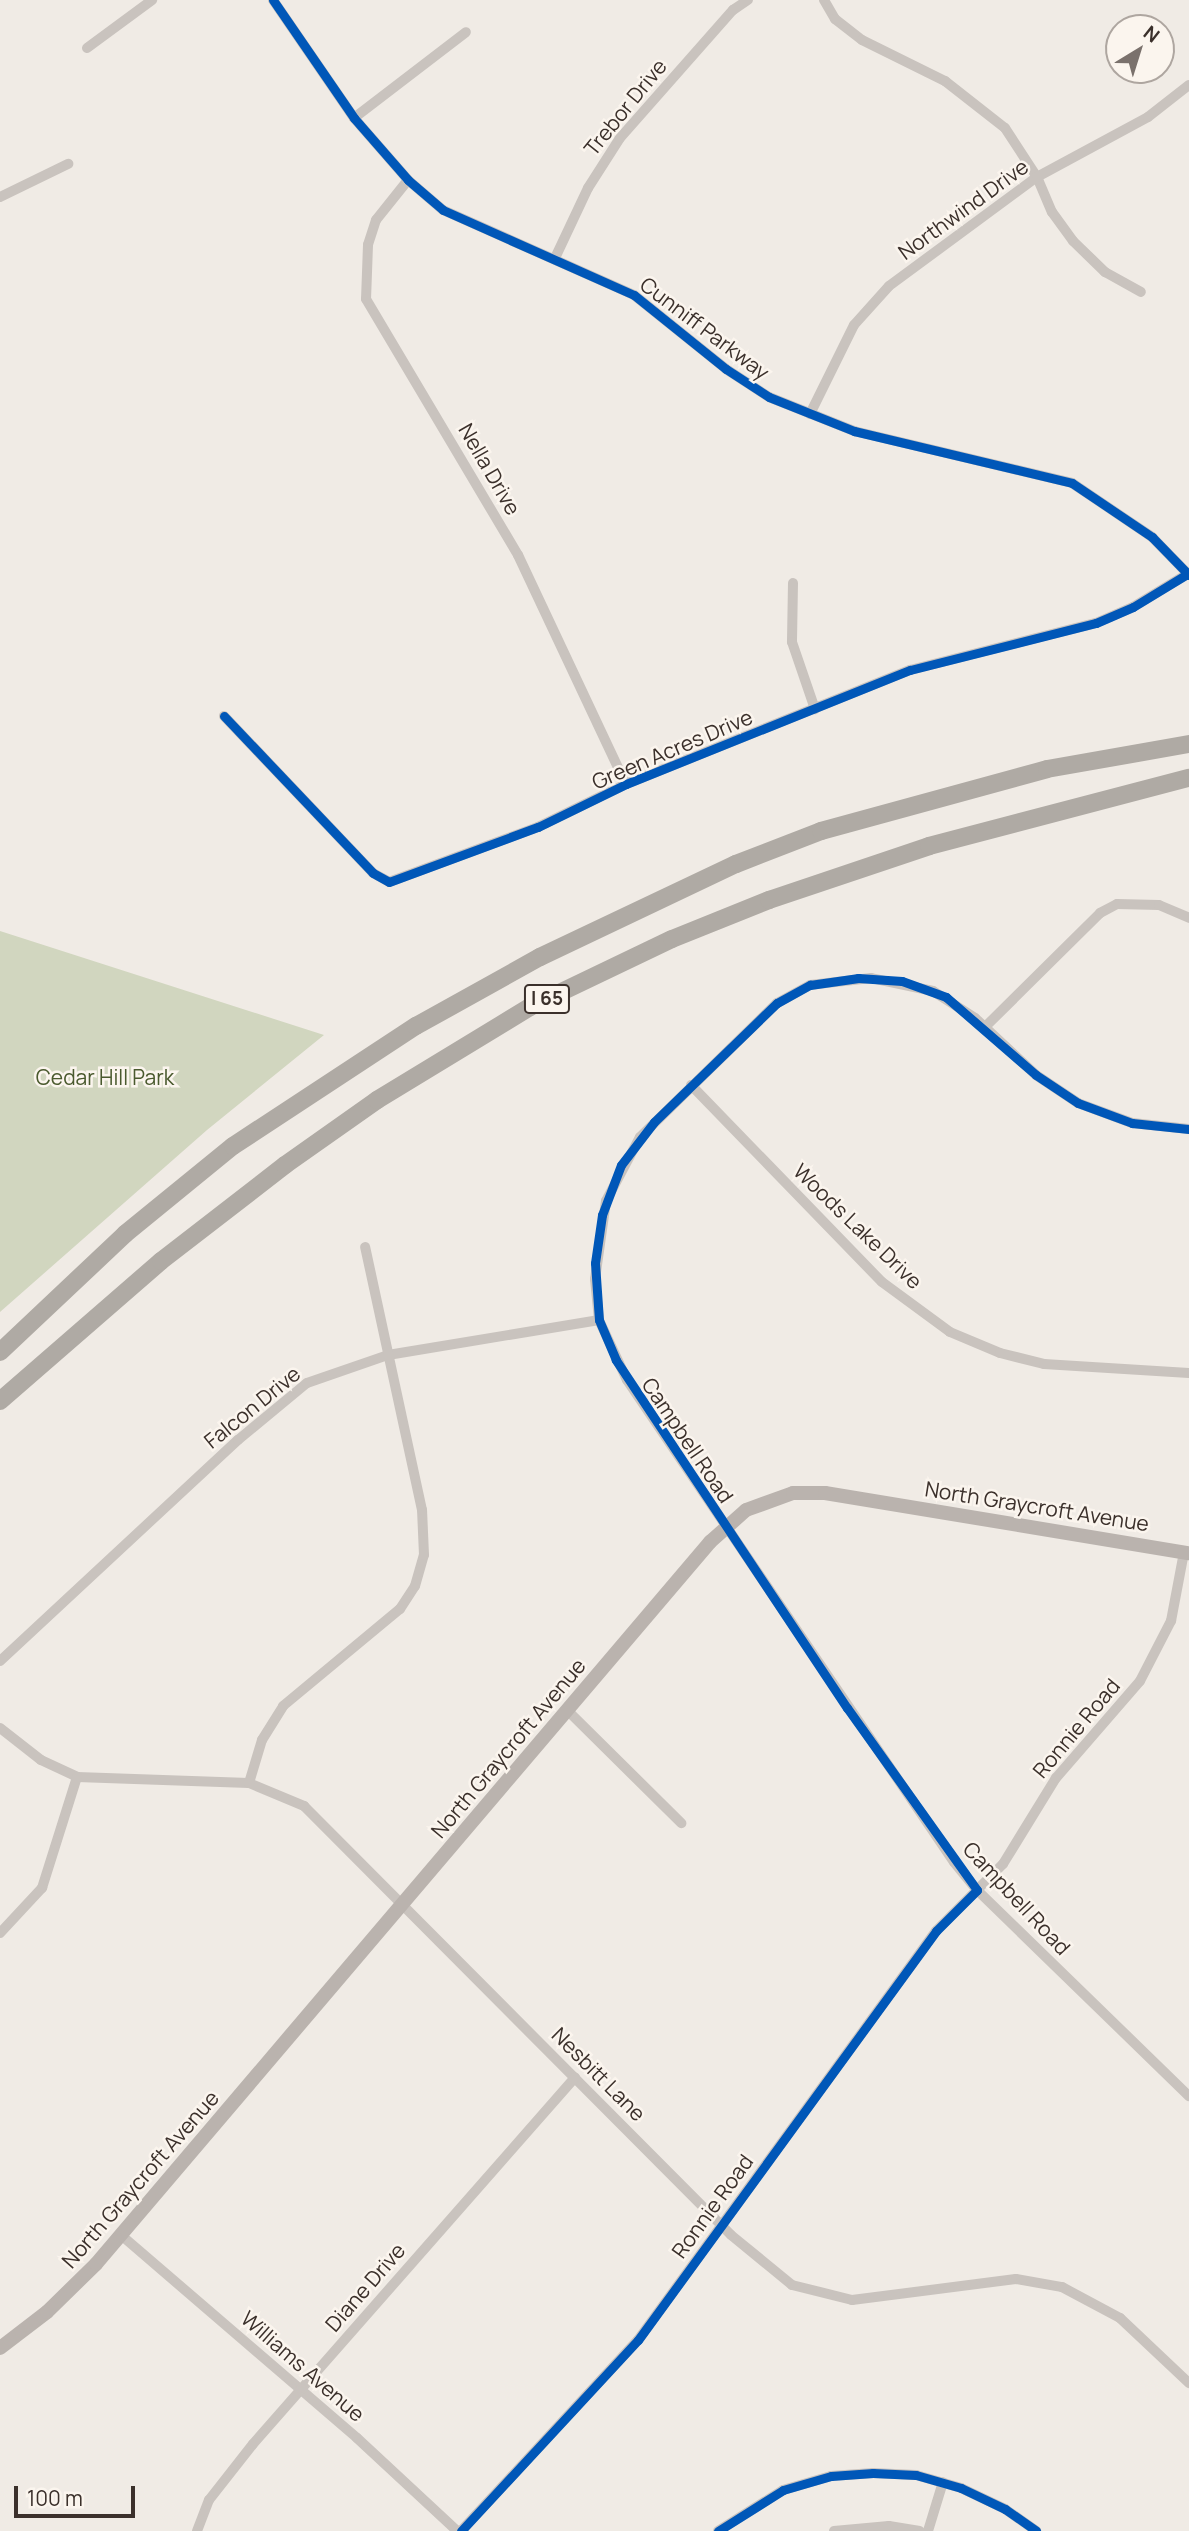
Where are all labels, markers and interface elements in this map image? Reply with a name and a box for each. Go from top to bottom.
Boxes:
north arrow [1105,14,1175,84]
text: N [1138,20,1165,48]
street label: Trebor Drive [578,54,672,160]
street label: Northwind Drive [893,153,1033,265]
street label: Cunniff Parkway [636,271,774,385]
street label: Nella Drive [454,419,526,519]
street label: Green Acres Drive [588,704,756,794]
road number: I 65 [522,984,572,1015]
park label: Cedar Hill Park [36,1064,174,1090]
street label: Woods Lake Drive [788,1158,928,1294]
street label: Falcon Drive [199,1361,305,1453]
street label: Campbell Road [637,1373,739,1507]
street label: North Graycroft Avenue [923,1476,1151,1536]
street label: North Graycroft Avenue [426,1653,590,1843]
street label: Ronnie Road [1027,1673,1125,1783]
street label: Campbell Road [958,1836,1076,1960]
street label: Nesbitt Lane [547,2022,651,2126]
street label: North Graycroft Avenue [56,2085,224,2273]
street label: Ronnie Road [666,2149,758,2263]
street label: Diane Drive [320,2238,410,2336]
street label: Williams Avenue [236,2306,370,2426]
scale bar [18,2472,138,2516]
text: 100 m [27,2484,83,2512]

